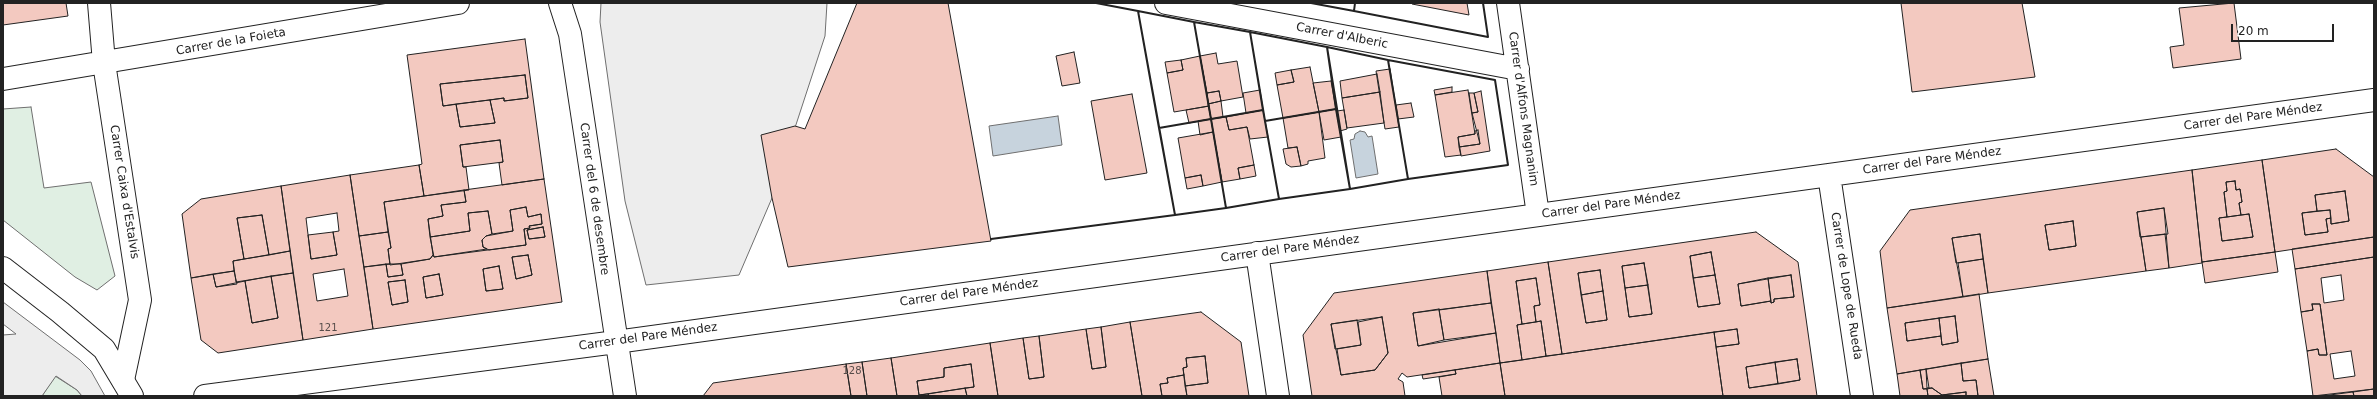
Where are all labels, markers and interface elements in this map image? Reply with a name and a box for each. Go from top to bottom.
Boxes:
scale bar [2233,16,2336,42]
street label: Carrer d'Alberic [1295,20,1389,52]
text: 20 m [2238,24,2269,38]
street label: Carrer de la Foieta [175,25,287,59]
street label: Carrer d'Alfons Magnanim [1505,31,1541,187]
street label: Carrer del Pare Méndez [2183,100,2323,134]
street label: Carrer del 6 de desembre [576,122,612,276]
street label: Carrer Caixa d'Estalvis [106,124,142,260]
street label: Carrer del Pare Méndez [1862,144,2002,178]
street label: Carrer del Pare Méndez [1541,188,1681,222]
street label: Carrer de Lope de Rueda [1827,211,1865,361]
street label: Carrer del Pare Méndez [1220,232,1360,266]
street label: Carrer del Pare Méndez [899,276,1039,310]
street label: Carrer del Pare Méndez [578,320,718,354]
house number: 121 [318,322,338,334]
house number: 128 [842,365,862,377]

